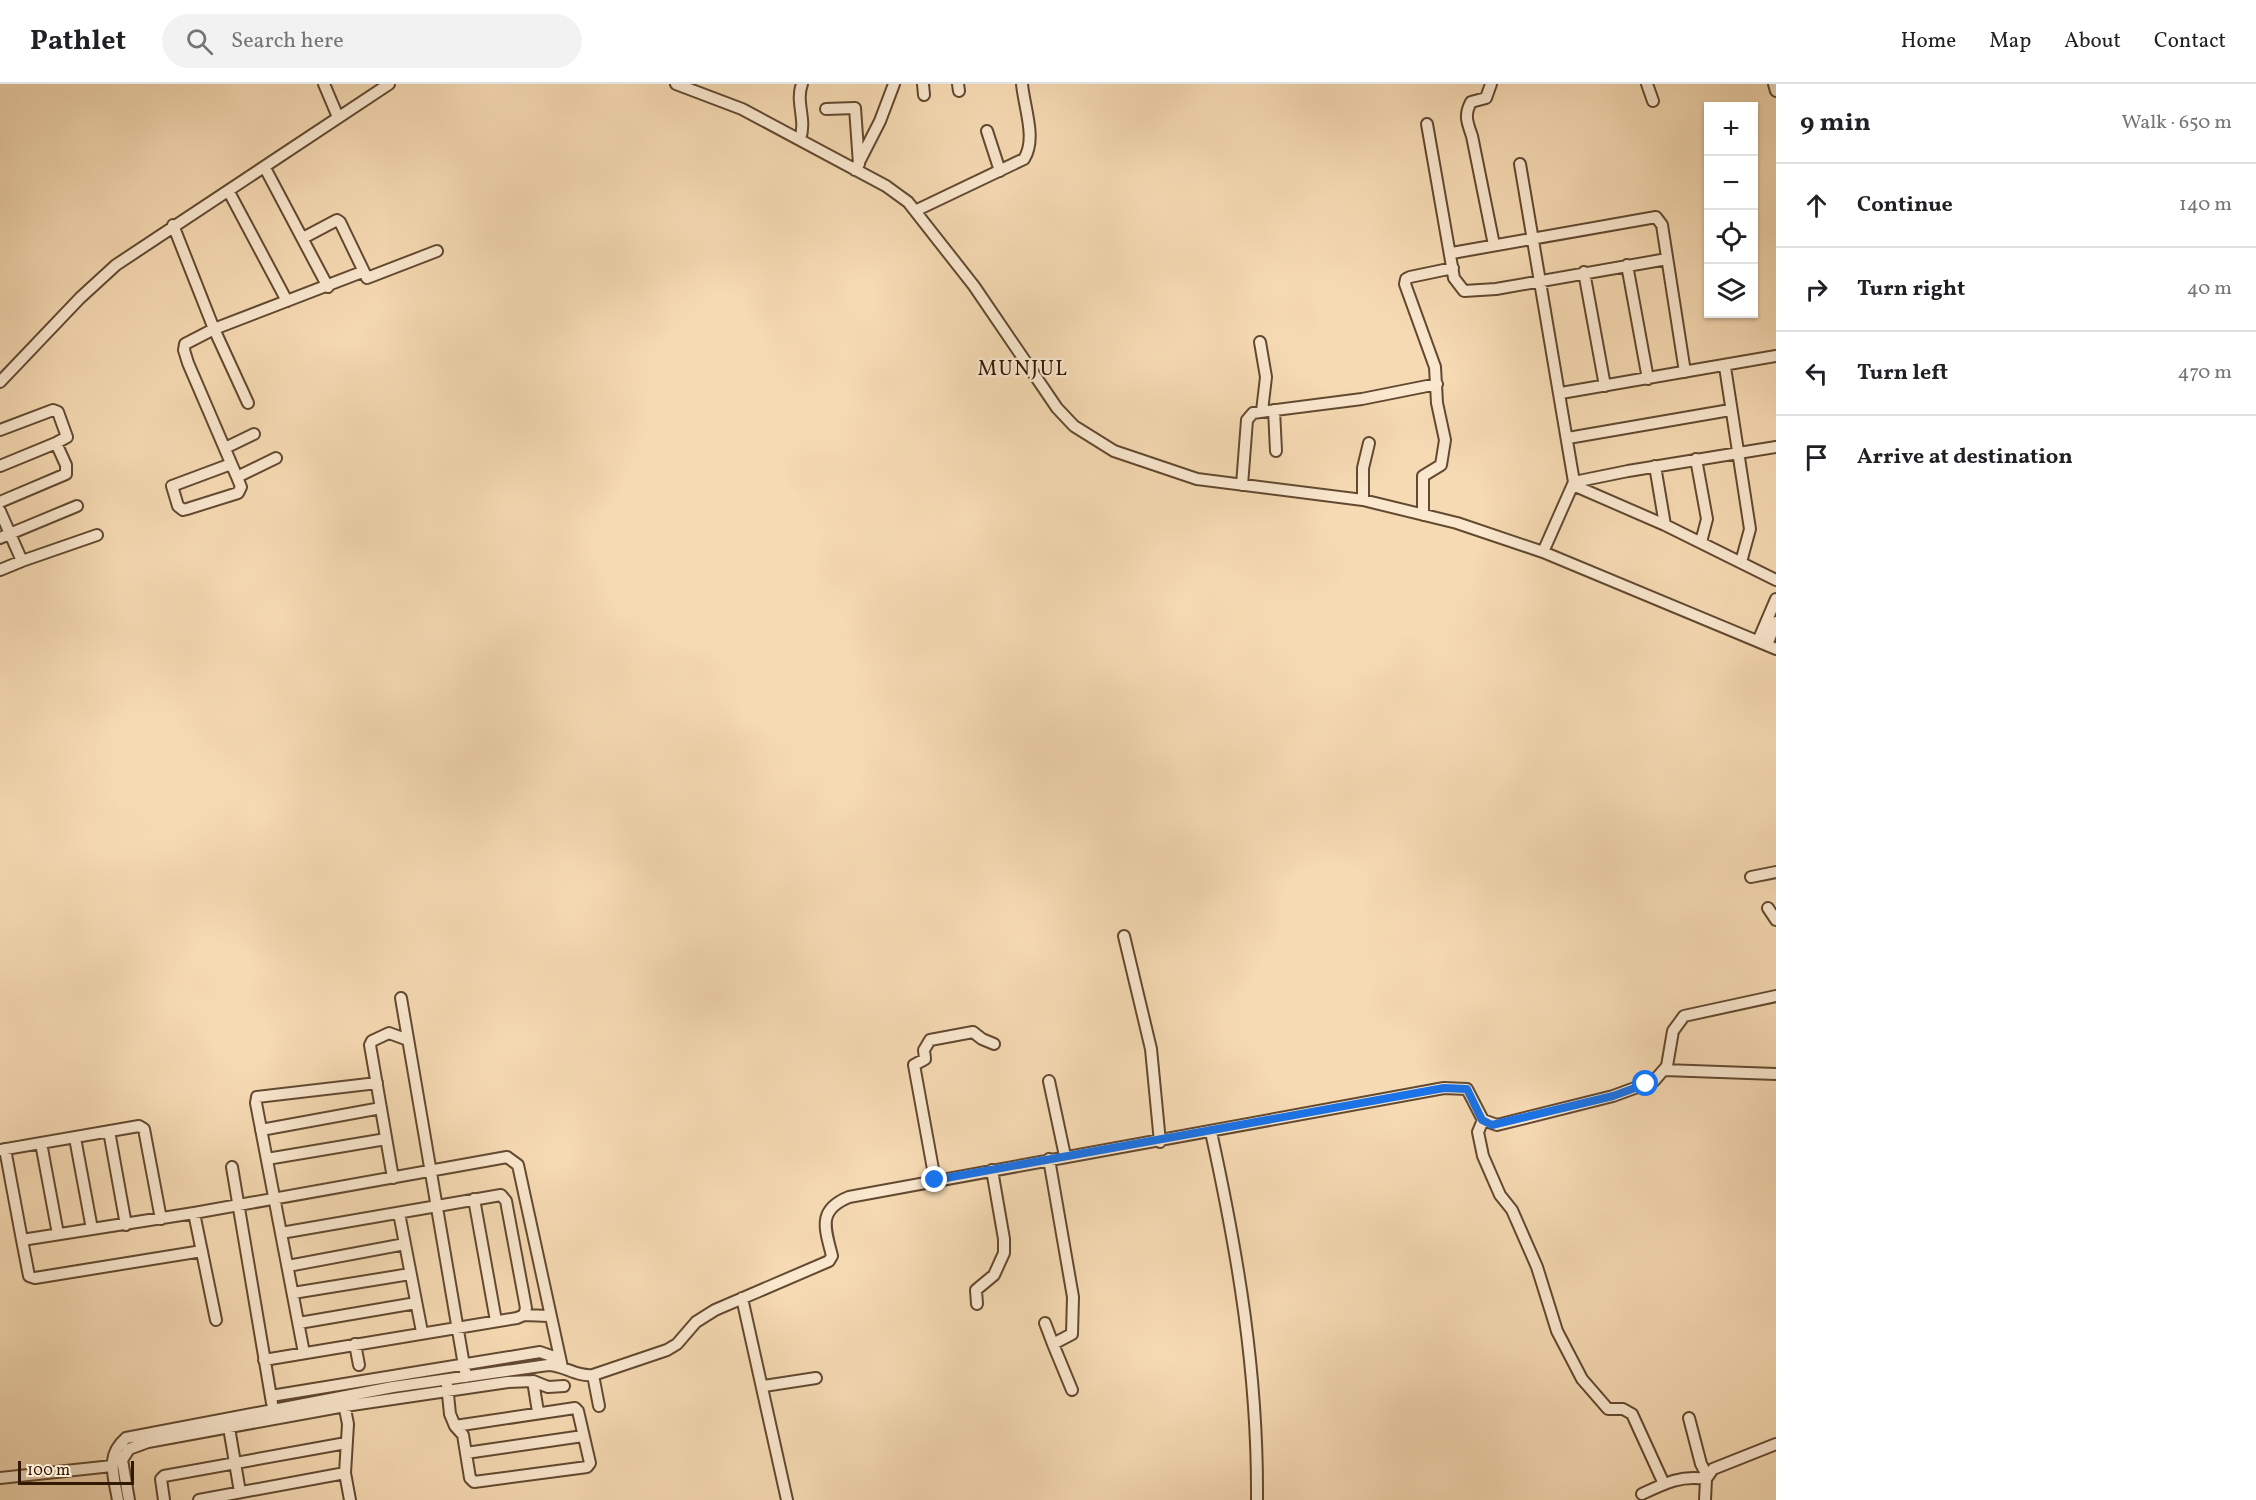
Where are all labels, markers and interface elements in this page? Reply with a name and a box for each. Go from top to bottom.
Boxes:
search box [162,14,582,68]
text: Pathlet [30,22,126,61]
icon: search [183,25,216,58]
text: Search here [231,26,344,57]
text: Home [1901,27,1956,56]
text: Map [1989,27,2031,56]
text: About [2064,27,2121,56]
text: Contact [2154,27,2226,56]
map controls [1704,102,1758,318]
button: + [1704,102,1758,156]
text: 9 min [1800,105,1871,141]
text: Walk · 650 m [2122,109,2232,137]
button: − [1704,156,1758,210]
icon: ahead [1800,189,1833,222]
text: Continue [1857,190,1953,221]
text: 140 m [2179,191,2232,219]
button: locate [1704,210,1758,264]
button: layers [1704,264,1758,318]
icon: right [1800,273,1833,306]
text: Turn right [1857,274,1965,305]
text: 40 m [2187,275,2232,303]
district label: MUNJUL [977,355,1069,384]
icon: left [1800,357,1833,390]
text: Turn left [1857,358,1948,389]
text: 470 m [2177,359,2232,387]
icon: arrive [1800,441,1833,474]
text: Arrive at destination [1857,442,2073,473]
route start [1632,1070,1658,1096]
route end [921,1166,947,1192]
scale bar [18,1458,134,1486]
text: 100 m [27,1460,70,1482]

